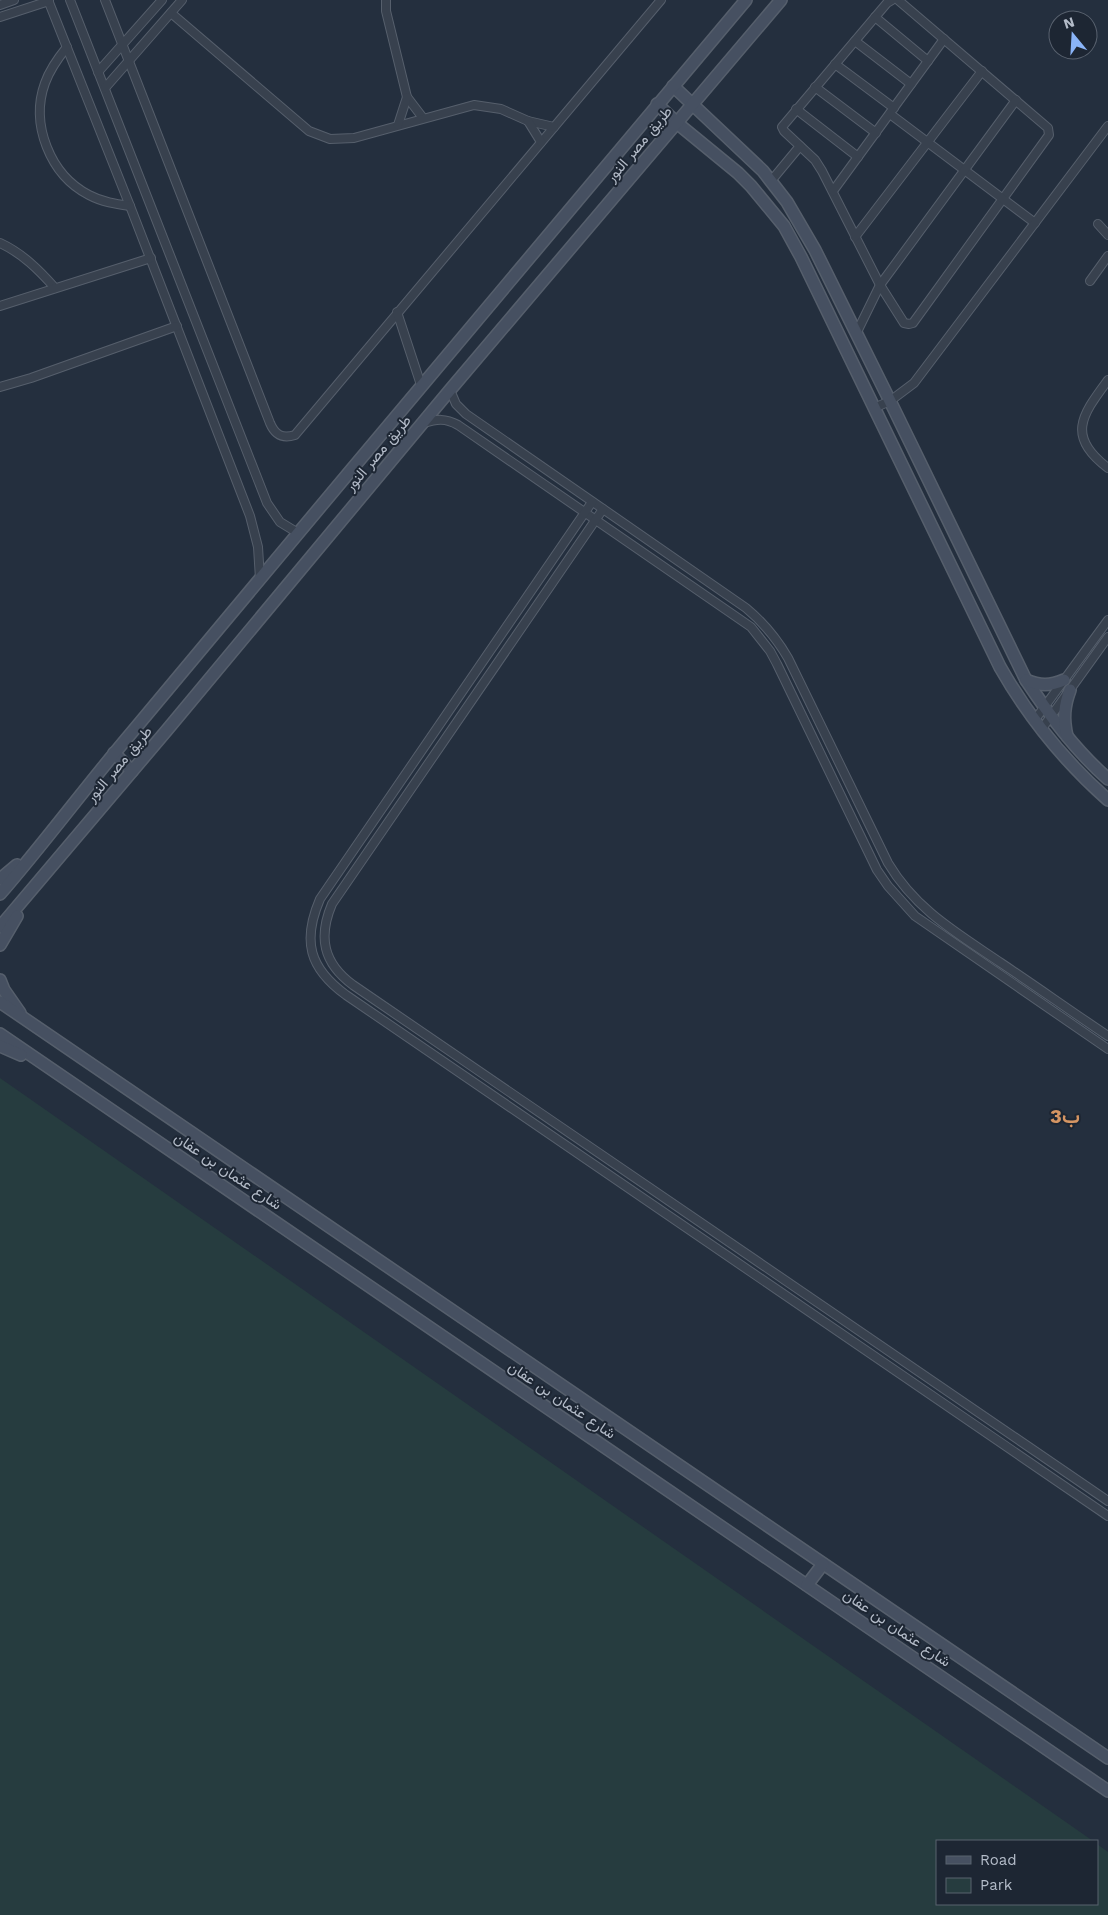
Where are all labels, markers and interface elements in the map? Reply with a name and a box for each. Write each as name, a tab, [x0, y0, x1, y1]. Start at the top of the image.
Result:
north arrow	[1048, 10, 1098, 60]
text: N	[1062, 13, 1076, 32]
street label: طريق مصر النور	[601, 102, 677, 187]
street label: طريق مصر النور	[340, 411, 416, 496]
street label: طريق مصر النور	[81, 722, 157, 807]
district label: ب3	[1050, 1104, 1080, 1128]
street label: شارع عثمان بن عفان	[170, 1128, 285, 1215]
street label: شارع عثمان بن عفان	[504, 1357, 619, 1444]
street label: شارع عثمان بن عفان	[839, 1585, 954, 1672]
legend	[936, 1840, 1098, 1905]
text: Road	[980, 1851, 1017, 1869]
text: Park	[980, 1876, 1013, 1894]

